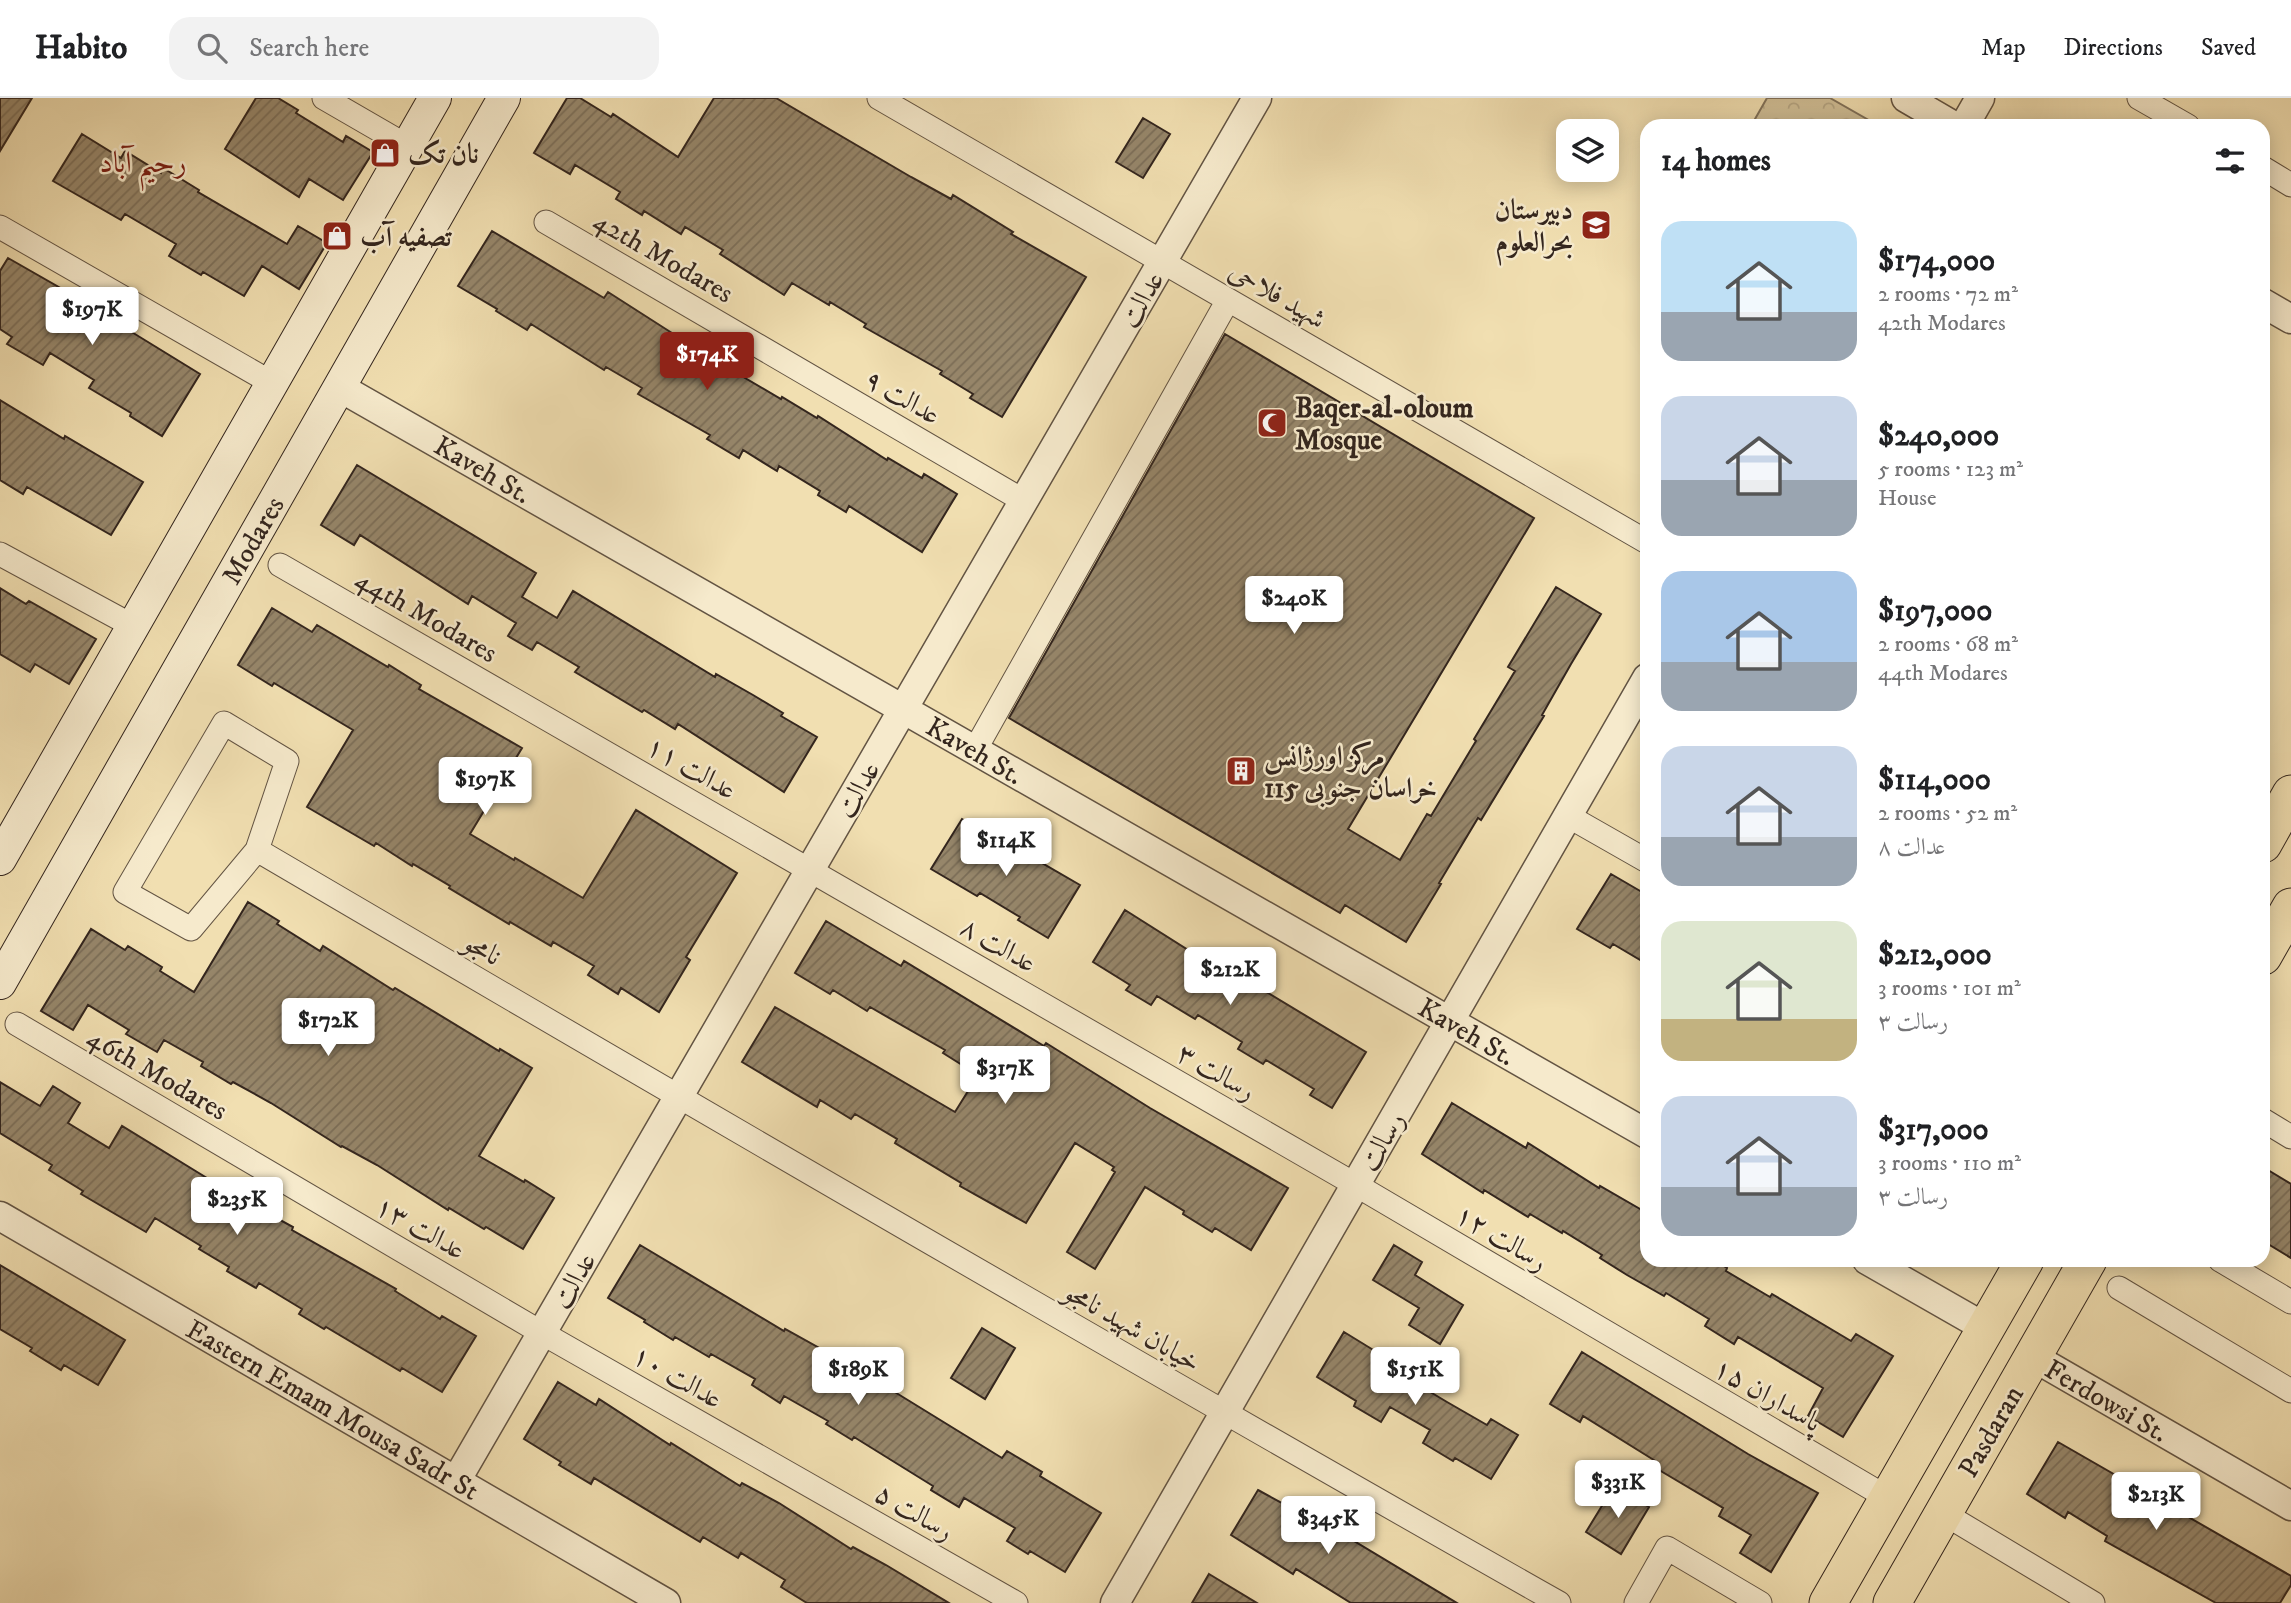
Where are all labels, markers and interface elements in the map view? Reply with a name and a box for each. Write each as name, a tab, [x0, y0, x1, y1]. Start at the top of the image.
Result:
search box	[169, 17, 659, 80]
text: Habito	[35, 28, 127, 69]
icon: search	[193, 29, 231, 67]
text: Search here	[249, 32, 369, 65]
text: Map	[1981, 33, 2026, 63]
text: Directions	[2064, 33, 2163, 63]
text: Saved	[2201, 33, 2256, 63]
map controls	[1556, 119, 1619, 182]
button: layers	[1556, 119, 1619, 182]
shop icon: نان تک	[368, 136, 402, 170]
place label: نان تک	[408, 137, 479, 172]
icon: filters	[2211, 142, 2249, 180]
text: 14 homes	[1661, 143, 1771, 180]
district label: رحیم آباد	[99, 144, 187, 191]
place label: دبیرستان بحرالعلوم	[1495, 193, 1573, 266]
street label: 42th Modares	[587, 203, 739, 311]
school or university icon: دبیرستان بحرالعلوم	[1579, 208, 1613, 242]
shop icon: تصفیه آب	[320, 219, 354, 253]
place label: تصفیه آب	[360, 220, 452, 255]
text: $174,000	[1878, 243, 1995, 280]
icon: home	[1717, 249, 1801, 333]
street label: شهید فلاحی	[1222, 253, 1332, 337]
street label: عدالت	[1112, 265, 1172, 334]
text: 2 rooms · 72 m²	[1878, 280, 2018, 309]
pin: $197K	[43, 288, 141, 347]
text: $197K	[62, 295, 122, 324]
text: 42th Modares	[1878, 309, 2006, 338]
pin: $174K	[658, 332, 756, 392]
text: $174K	[676, 340, 738, 369]
street label: عدالت ۹	[858, 362, 947, 433]
place label: Baqer-al-oloum Mosque	[1295, 391, 1474, 459]
mosque icon: Baqer-al-oloum Mosque	[1255, 406, 1289, 440]
text: $240,000	[1878, 418, 1999, 455]
icon: home	[1717, 424, 1801, 508]
street label: Kaveh St.	[427, 429, 537, 512]
text: 5 rooms · 123 m²	[1878, 455, 2023, 484]
text: House	[1878, 484, 1936, 513]
street label: Modares	[214, 490, 292, 591]
street label: 44th Modares	[349, 562, 503, 671]
pin: $240K	[1245, 576, 1343, 636]
text: $240K	[1261, 584, 1327, 613]
text: $197,000	[1878, 593, 1992, 630]
icon: home	[1717, 599, 1801, 683]
text: 2 rooms · 68 m²	[1878, 630, 2018, 659]
text: 44th Modares	[1878, 659, 2008, 688]
street label: Kaveh St.	[919, 710, 1029, 793]
street label: عدالت ۱۱	[640, 728, 743, 808]
place label: مرکز اورژانس 115 خراسان جنوبی	[1264, 739, 1437, 808]
building icon: مرکز اورژانس 115 خراسان جنوبی	[1224, 754, 1258, 788]
street label: عدالت	[828, 755, 888, 824]
pin: $197K	[436, 758, 534, 817]
text: $114,000	[1878, 762, 1991, 799]
text: $197K	[455, 765, 515, 794]
icon: home	[1717, 774, 1801, 858]
text: 2 rooms · 52 m²	[1878, 799, 2017, 828]
pin: $114K	[957, 818, 1055, 878]
text: $114K	[977, 826, 1035, 855]
text: عدالت ۸	[1878, 833, 1946, 862]
street label: عدالت ۸	[954, 910, 1043, 981]
street label: نامجو	[454, 923, 508, 974]
text: $212,000	[1878, 937, 1992, 974]
pin: $212K	[1181, 948, 1279, 1007]
icon: home	[1717, 949, 1801, 1033]
text: $212K	[1200, 955, 1260, 984]
text: 3 rooms · 101 m²	[1878, 974, 2021, 1003]
street label: Kaveh St.	[1411, 991, 1521, 1074]
pin: $172K	[279, 998, 377, 1058]
text: $172K	[298, 1006, 358, 1035]
text: رسالت ۳	[1878, 1008, 1948, 1037]
street label: 46th Modares	[81, 1020, 234, 1129]
street label: رسالت ۳	[1170, 1036, 1262, 1109]
pin: $317K	[956, 1046, 1054, 1106]
text: $317K	[976, 1054, 1034, 1083]
street label: رسالت	[1351, 1106, 1413, 1178]
text: $317,000	[1878, 1112, 1989, 1149]
icon: home	[1717, 1124, 1801, 1208]
text: 3 rooms · 110 m²	[1878, 1149, 2021, 1178]
pin: $235K	[188, 1178, 286, 1237]
text: رسالت ۳	[1878, 1183, 1948, 1212]
text: $235K	[207, 1185, 267, 1214]
street label: عدالت ۱۳	[369, 1188, 472, 1268]
street label: رسالت ۱۲	[1449, 1197, 1554, 1280]
street label: عدالت	[544, 1246, 604, 1315]
street label: خیابان شهید نامجو	[1055, 1273, 1207, 1381]
street label: Eastern Emam Mousa Sadr St	[179, 1312, 485, 1509]
street label: عدالت ۱۰	[626, 1337, 729, 1417]
pin: $189K	[809, 1348, 907, 1407]
pin: $151K	[1366, 1348, 1464, 1407]
street label: پاسداران ۱۵	[1706, 1350, 1829, 1443]
street label: Ferdowsi St.	[2038, 1352, 2174, 1451]
text: $189K	[828, 1355, 888, 1384]
text: $151K	[1387, 1355, 1443, 1384]
street label: Pasdaran	[1951, 1379, 2032, 1484]
pin: $331K	[1569, 1460, 1667, 1520]
text: $331K	[1591, 1468, 1645, 1497]
pin: $213K	[2107, 1472, 2205, 1532]
street label: رسالت ۵	[868, 1476, 960, 1549]
text: $213K	[2127, 1480, 2185, 1509]
pin: $345K	[1279, 1496, 1377, 1556]
text: $345K	[1297, 1504, 1359, 1533]

